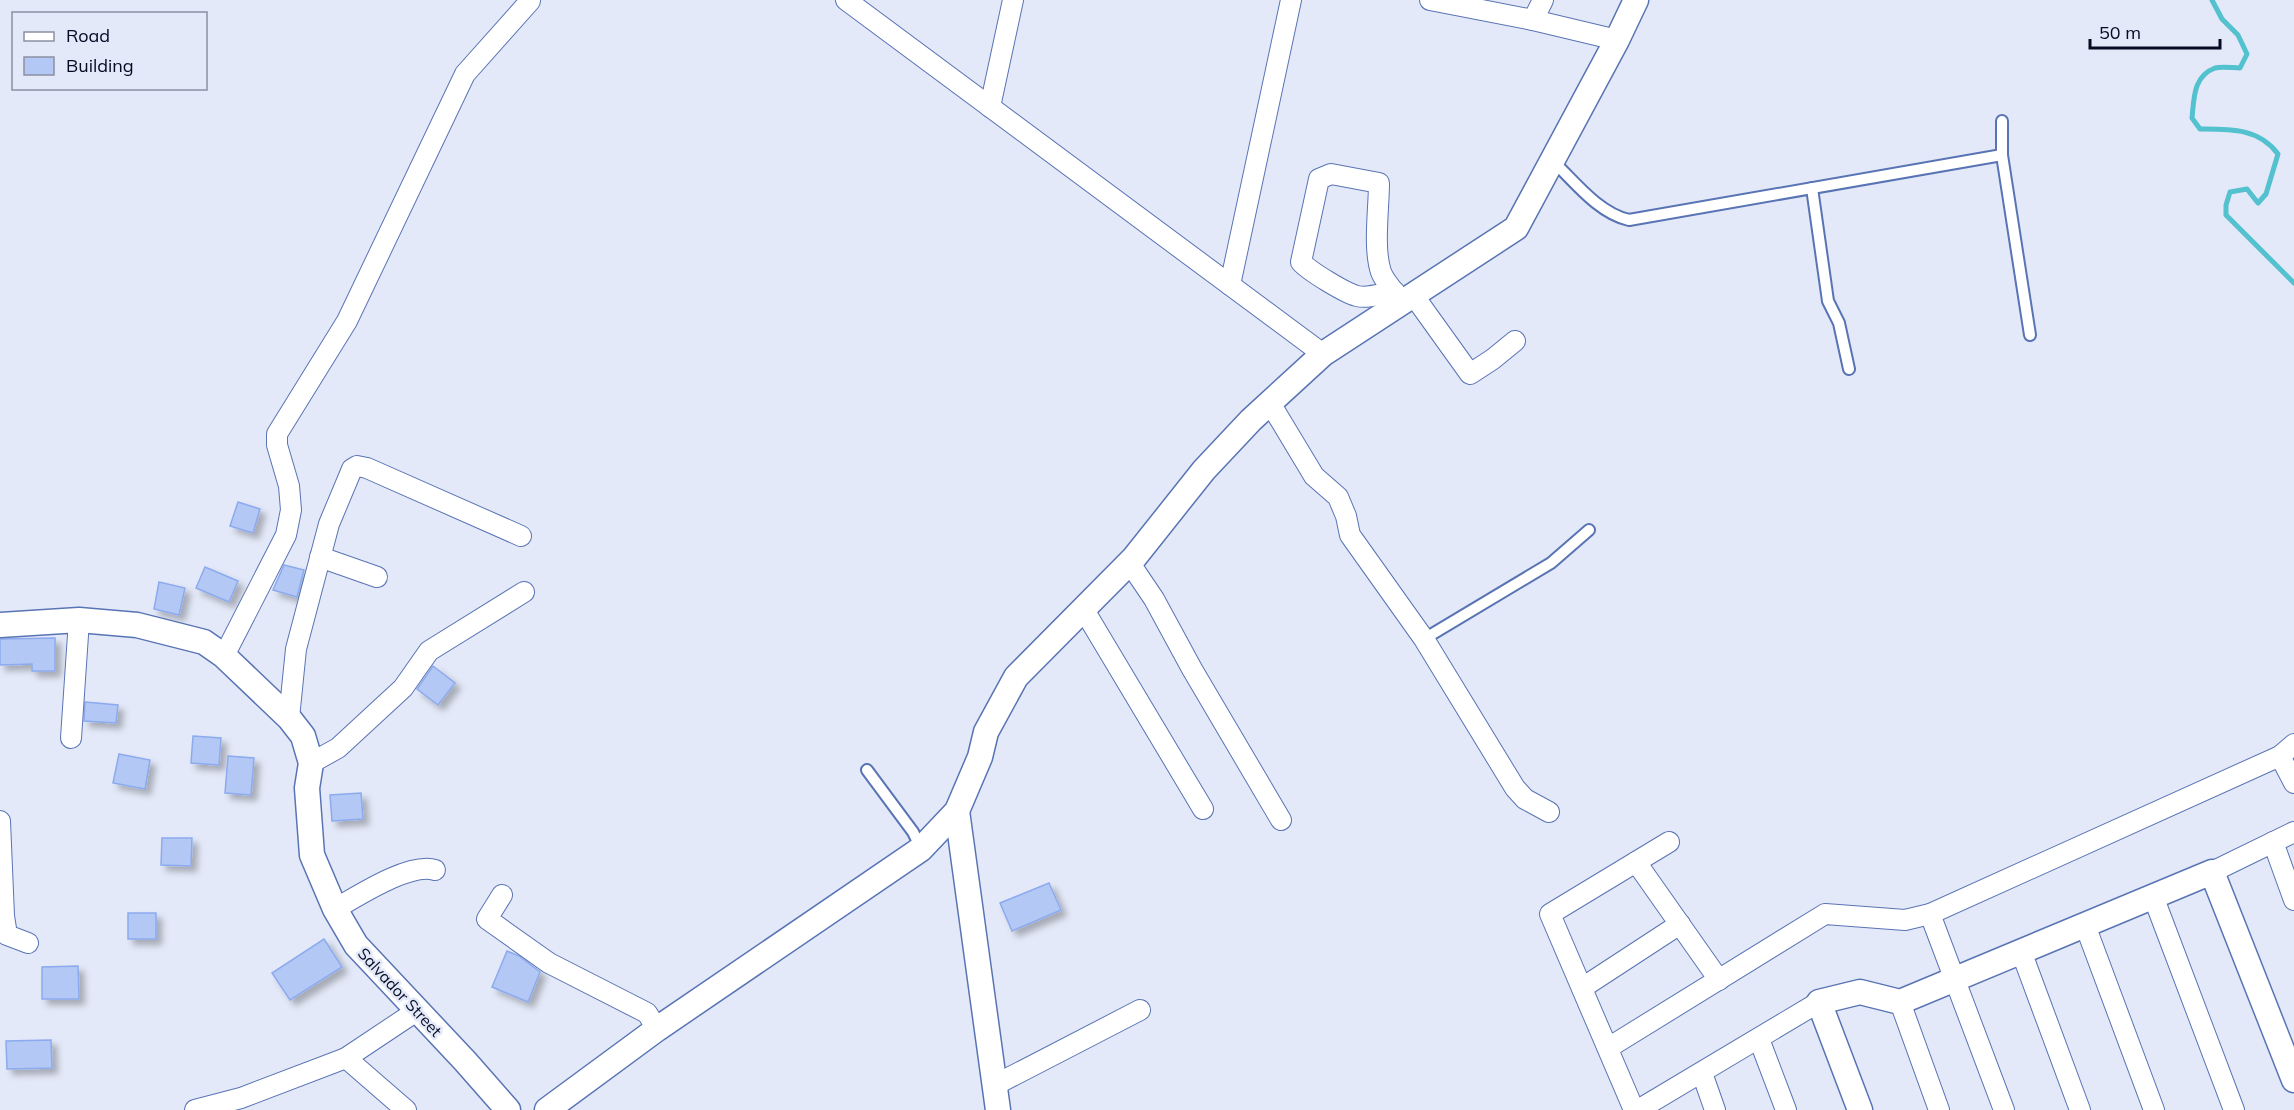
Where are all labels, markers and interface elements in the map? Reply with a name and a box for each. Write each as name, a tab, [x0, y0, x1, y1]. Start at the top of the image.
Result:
legend	[12, 12, 207, 90]
scale bar	[2090, 12, 2220, 50]
text: 50 m	[2099, 21, 2141, 44]
text: Road	[66, 24, 110, 47]
text: Building	[66, 54, 134, 77]
street label: Salvador Street	[354, 943, 447, 1041]

